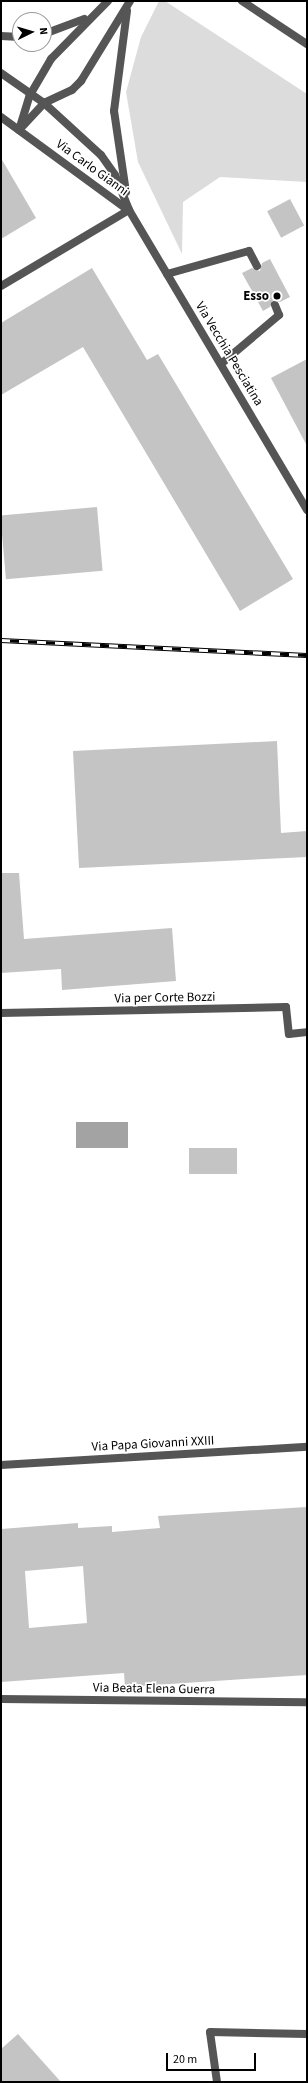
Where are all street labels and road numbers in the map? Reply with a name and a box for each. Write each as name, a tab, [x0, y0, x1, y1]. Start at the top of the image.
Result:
street label: Via Carlo Gianni	[53, 137, 131, 199]
street label: Via Vecchia Pesciatina	[192, 299, 266, 409]
street label: Via per Corte Bozzi	[114, 989, 216, 1007]
street label: Via Papa Giovanni XXIII	[91, 1433, 215, 1455]
street label: Via Beata Elena Guerra	[93, 1680, 215, 1698]

